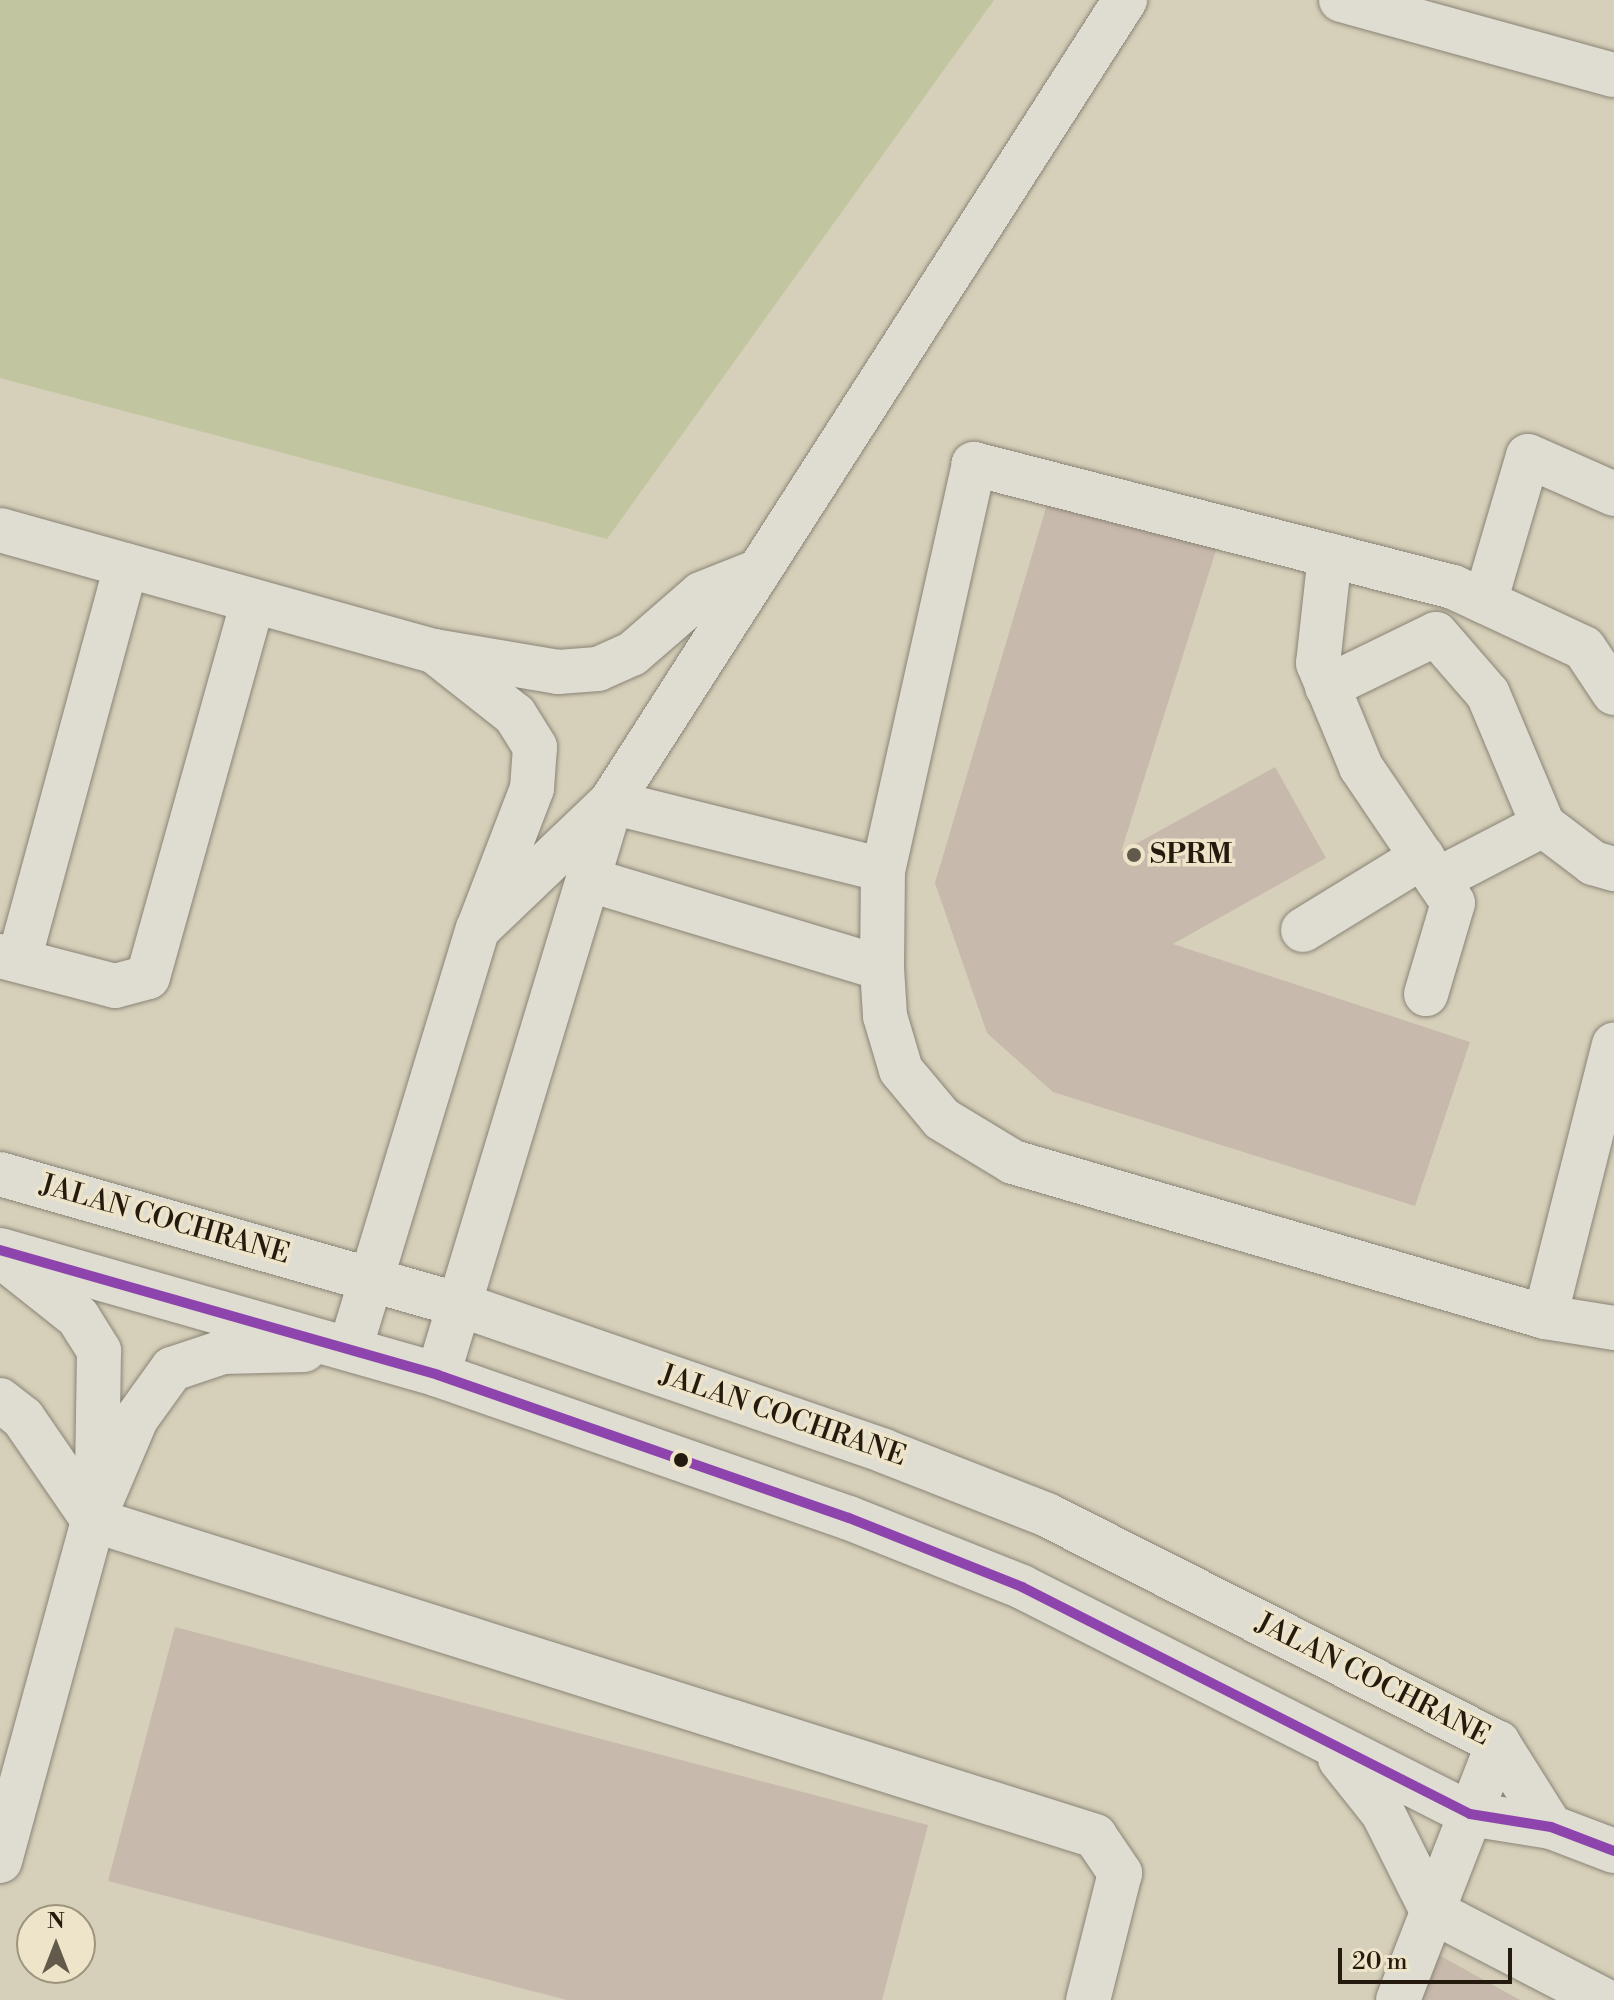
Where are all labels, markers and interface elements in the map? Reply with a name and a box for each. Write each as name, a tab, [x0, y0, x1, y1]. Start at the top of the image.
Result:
place label: SPRM	[1150, 838, 1232, 872]
marker: SPRM	[1125, 846, 1143, 864]
street label: JALAN COCHRANE	[36, 1168, 294, 1272]
street label: JALAN COCHRANE	[656, 1358, 910, 1474]
unlabelled marker	[673, 1452, 689, 1468]
street label: JALAN COCHRANE	[1251, 1607, 1495, 1753]
north arrow	[16, 1904, 96, 1984]
text: N	[47, 1908, 65, 1935]
scale bar	[1342, 1932, 1516, 1982]
text: 20 m	[1352, 1947, 1408, 1977]

